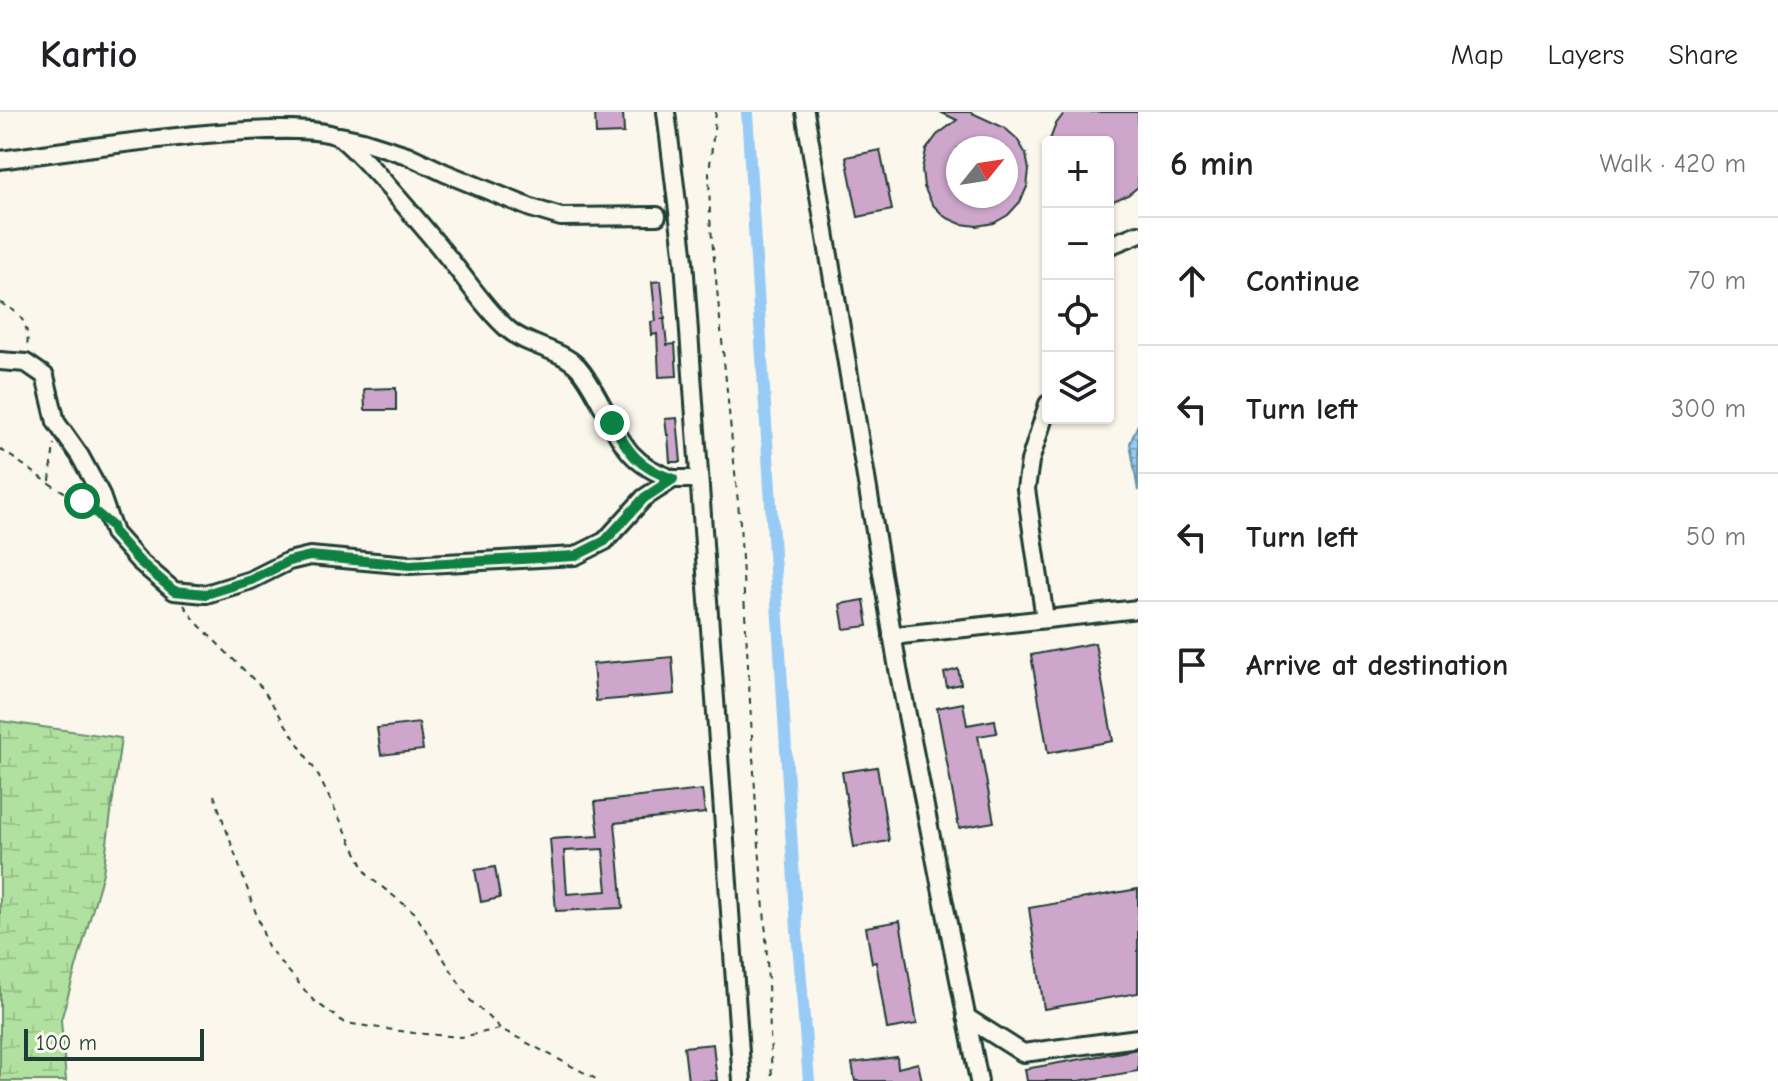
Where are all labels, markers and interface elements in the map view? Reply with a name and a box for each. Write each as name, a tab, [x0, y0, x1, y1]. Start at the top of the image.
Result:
text: Kartio	[40, 33, 137, 77]
text: Map	[1451, 39, 1504, 71]
text: Layers	[1548, 39, 1624, 71]
text: Share	[1668, 39, 1738, 71]
north arrow	[946, 136, 1018, 208]
map controls	[1042, 136, 1114, 424]
button: +	[1042, 136, 1114, 208]
text: 6 min	[1170, 144, 1254, 184]
text: Walk · 420 m	[1599, 149, 1746, 179]
button: −	[1042, 208, 1114, 280]
icon: ahead	[1170, 259, 1214, 303]
text: Continue	[1246, 264, 1360, 299]
text: 70 m	[1688, 266, 1746, 296]
button: locate	[1042, 280, 1114, 352]
button: layers	[1042, 352, 1114, 424]
icon: left	[1170, 387, 1214, 431]
text: Turn left	[1246, 392, 1358, 427]
text: 300 m	[1671, 394, 1746, 424]
route end	[594, 405, 630, 441]
route start	[64, 483, 100, 519]
icon: left	[1170, 515, 1214, 559]
text: Turn left	[1246, 520, 1358, 555]
text: 50 m	[1686, 522, 1746, 552]
icon: arrive	[1170, 643, 1214, 687]
text: Arrive at destination	[1246, 648, 1508, 683]
scale bar	[24, 1025, 204, 1061]
text: 100 m	[36, 1030, 97, 1056]

